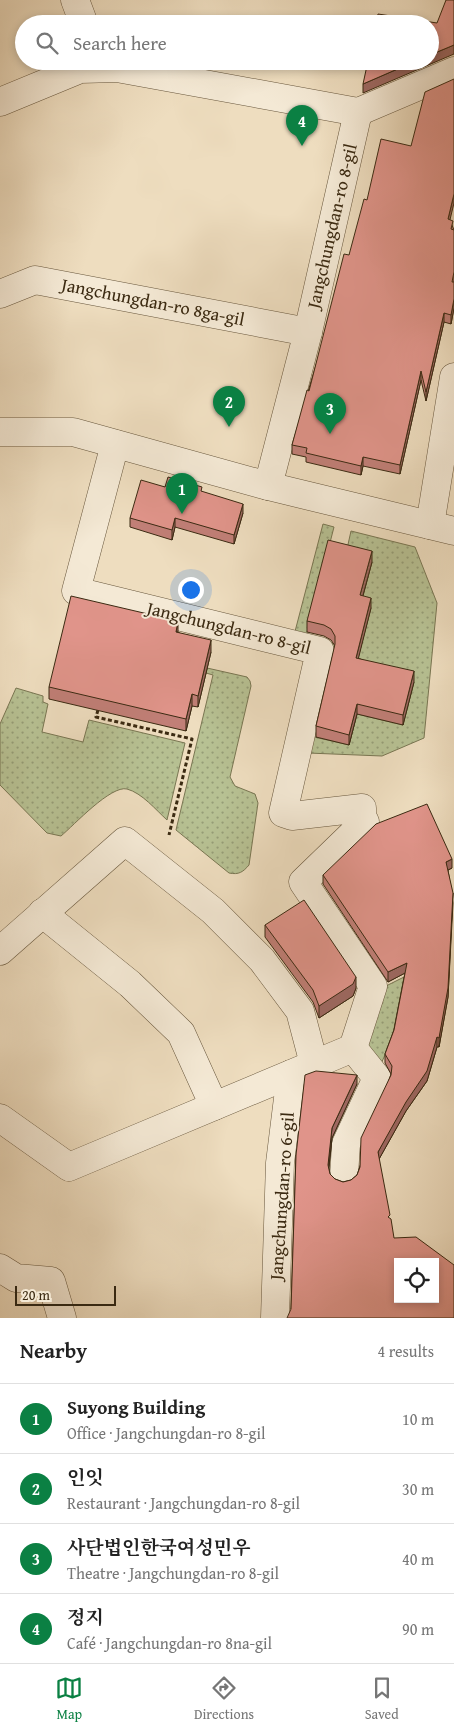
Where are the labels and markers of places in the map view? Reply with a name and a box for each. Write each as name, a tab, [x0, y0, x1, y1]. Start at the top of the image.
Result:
pin: 4	[286, 105, 318, 146]
pin: 2	[213, 386, 245, 427]
pin: 3	[314, 393, 346, 434]
pin: 1	[166, 473, 198, 514]

